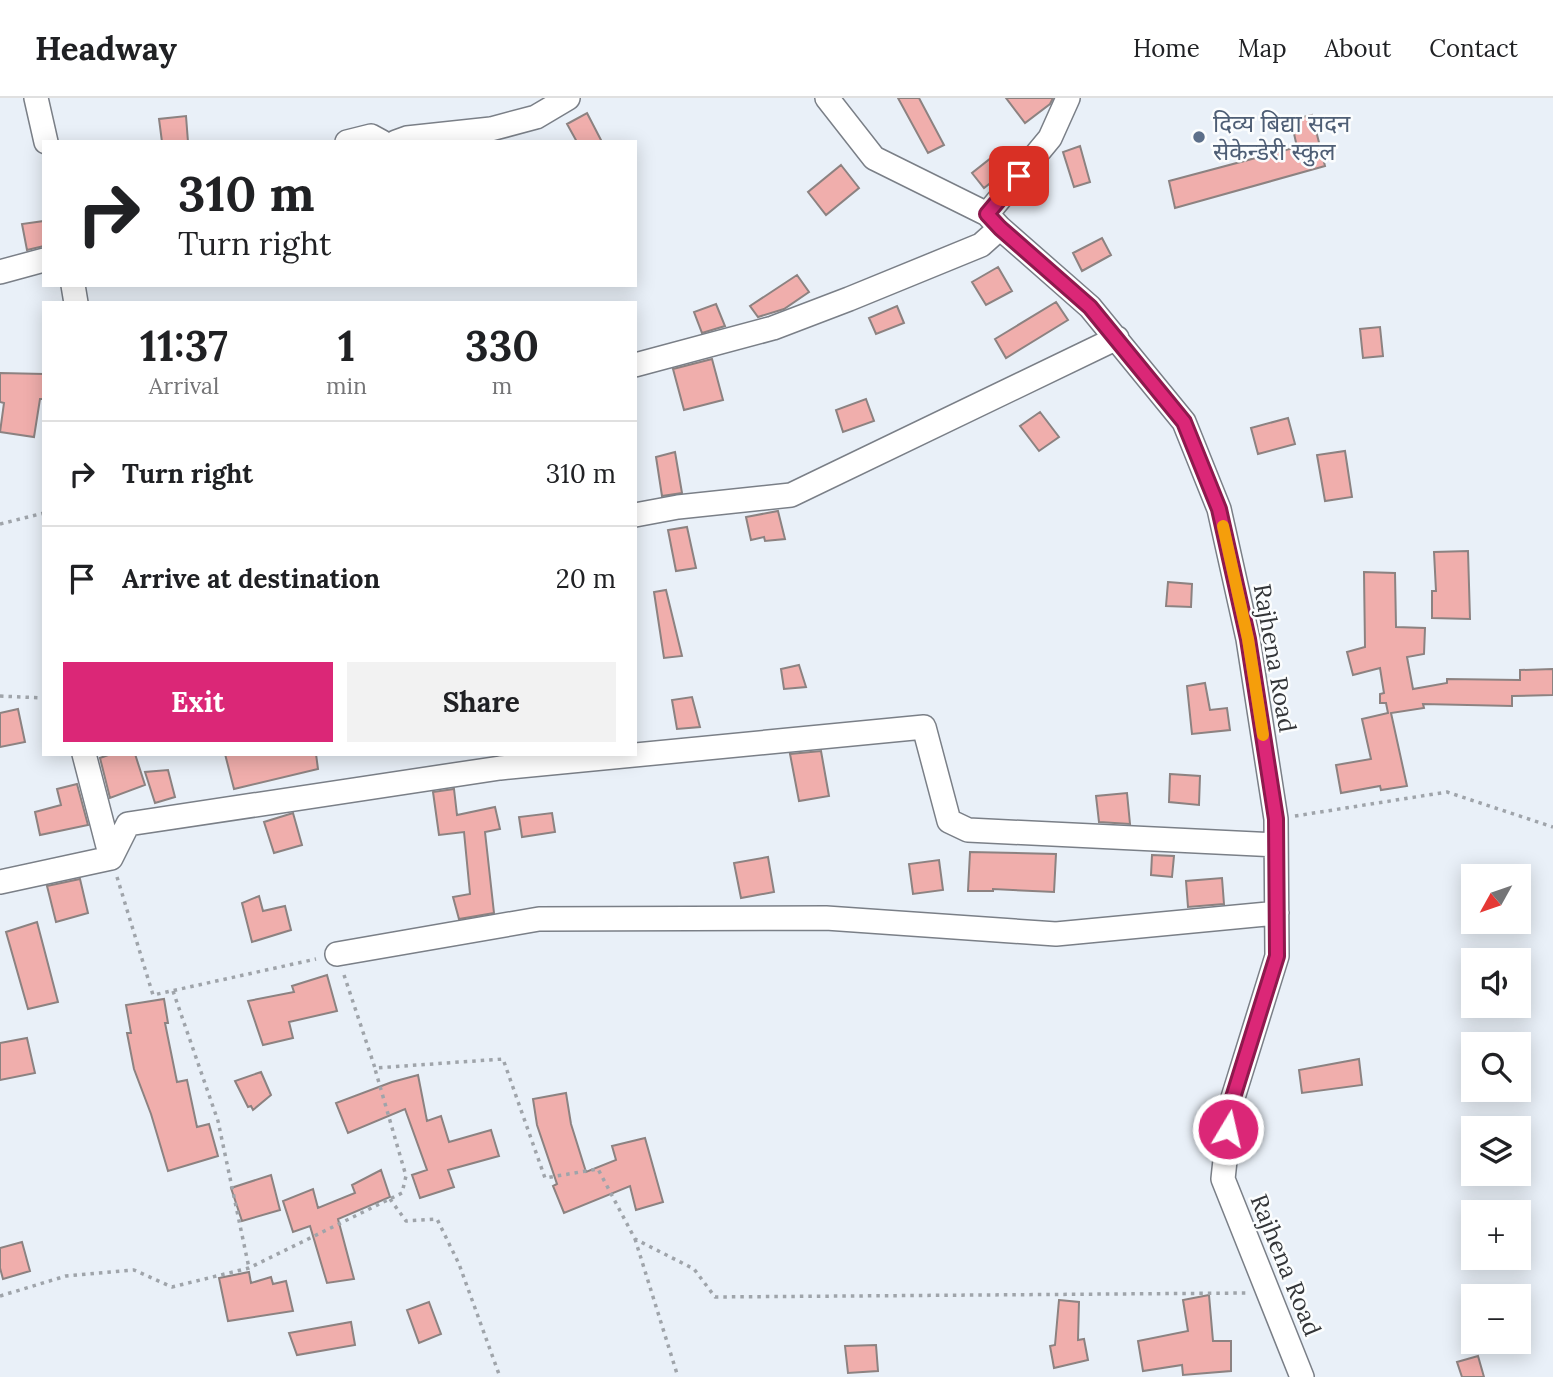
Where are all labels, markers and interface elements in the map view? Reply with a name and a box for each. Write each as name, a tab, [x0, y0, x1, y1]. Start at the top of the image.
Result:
text: Headway	[35, 27, 177, 69]
text: Home	[1133, 33, 1200, 64]
text: Map	[1238, 33, 1287, 64]
text: About	[1325, 33, 1391, 64]
text: Contact	[1429, 33, 1518, 64]
place label: दिव्य बिद्या सदन सेकेन्डेरी स्कुल	[1213, 108, 1351, 167]
marker: दिव्य बिद्या सदन सेकेन्डेरी स्कुल	[1191, 129, 1207, 145]
pin	[989, 146, 1049, 206]
icon: arrive	[1000, 157, 1038, 195]
text: 310 m	[178, 162, 314, 224]
icon: right	[63, 168, 154, 259]
text: Turn right	[178, 223, 331, 264]
text: 11:37	[140, 319, 228, 373]
text: 1	[338, 319, 355, 373]
text: 330	[465, 319, 539, 373]
text: Arrival	[149, 371, 219, 400]
text: min	[326, 371, 367, 400]
text: m	[492, 371, 512, 400]
icon: right	[63, 455, 101, 493]
text: Turn right	[122, 457, 253, 490]
text: 310 m	[546, 457, 616, 490]
icon: arrive	[63, 560, 101, 598]
text: Arrive at destination	[122, 562, 380, 595]
text: 20 m	[556, 562, 616, 595]
street label: Rajhena Road	[1247, 581, 1303, 735]
button: Exit	[63, 662, 333, 742]
button: Share	[347, 662, 616, 742]
north arrow	[1461, 864, 1531, 934]
map controls	[1461, 864, 1531, 1354]
button: sound	[1461, 948, 1531, 1018]
button: search	[1461, 1032, 1531, 1102]
position arrow	[1191, 1092, 1265, 1166]
button: layers	[1461, 1116, 1531, 1186]
street label: Rajhena Road	[1244, 1190, 1328, 1340]
button: +	[1461, 1200, 1531, 1270]
button: −	[1461, 1284, 1531, 1354]

